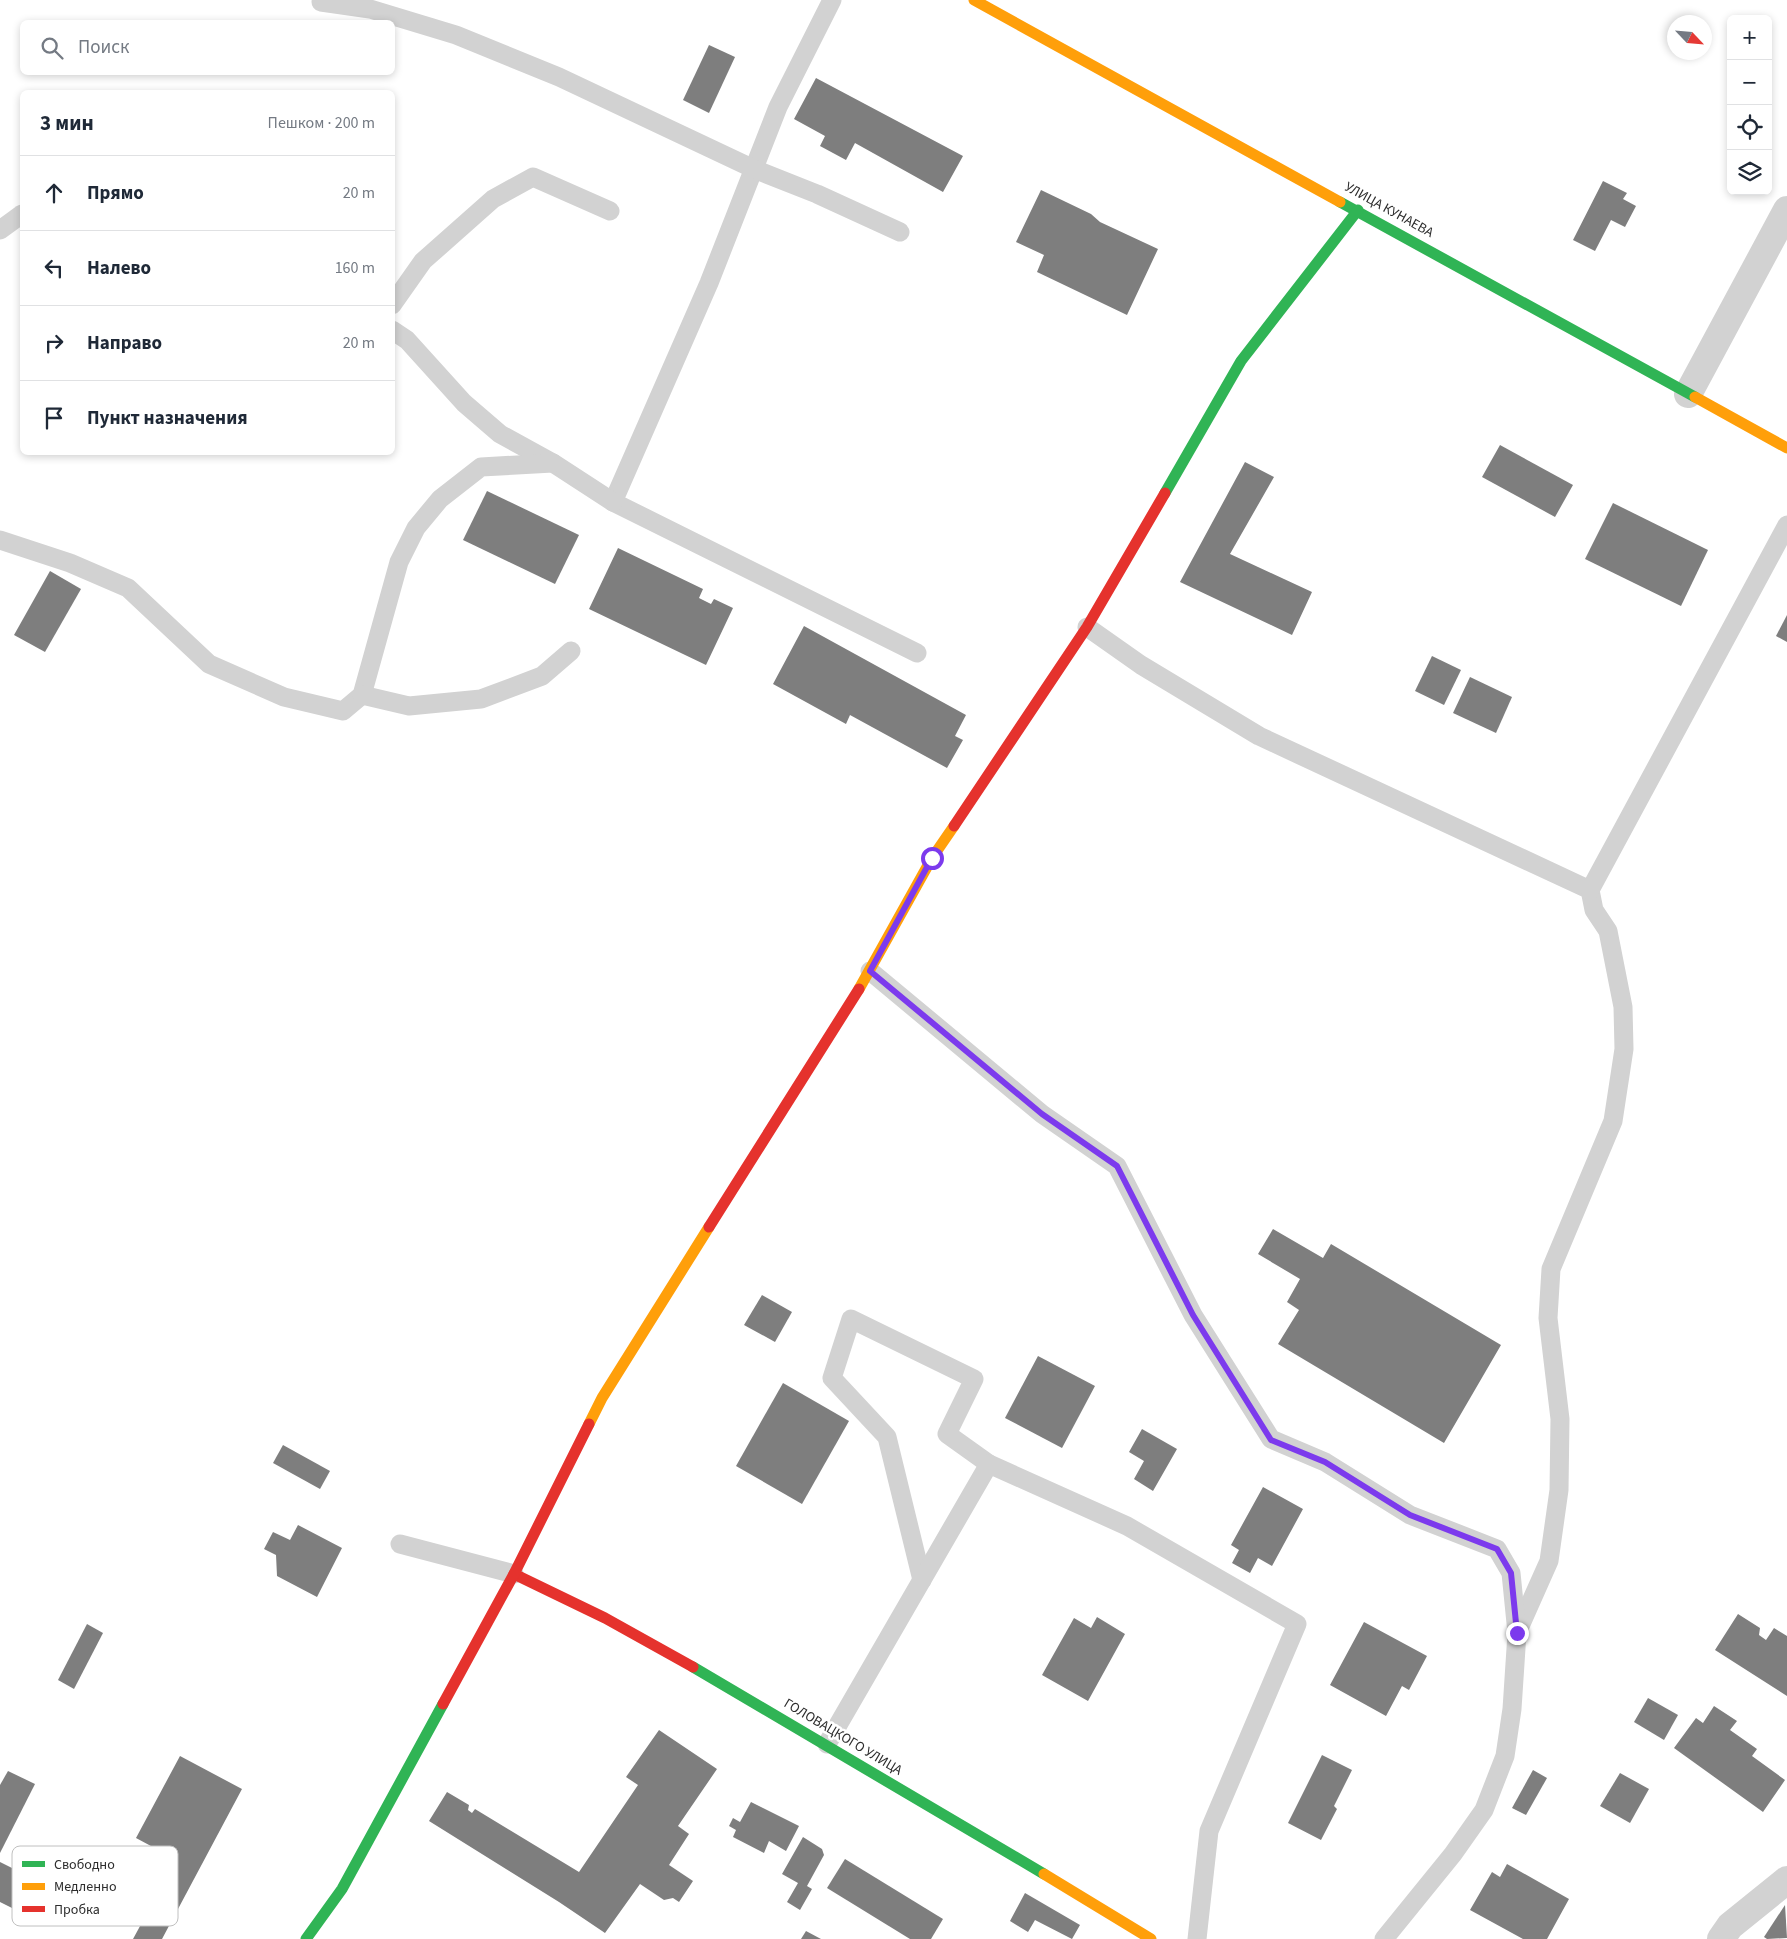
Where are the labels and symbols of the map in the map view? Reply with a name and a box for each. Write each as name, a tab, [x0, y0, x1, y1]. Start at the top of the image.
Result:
north arrow	[1667, 15, 1712, 60]
street label: УЛИЦА КУНАЕВА	[1341, 177, 1437, 243]
route start	[921, 847, 944, 870]
route end	[1506, 1622, 1529, 1645]
street label: ГОЛОВАЦКОГО УЛИЦА	[780, 1694, 906, 1781]
legend	[12, 1846, 178, 1926]
text: Свободно	[54, 1855, 115, 1875]
text: Медленно	[54, 1877, 117, 1897]
text: Пробка	[54, 1900, 100, 1920]

